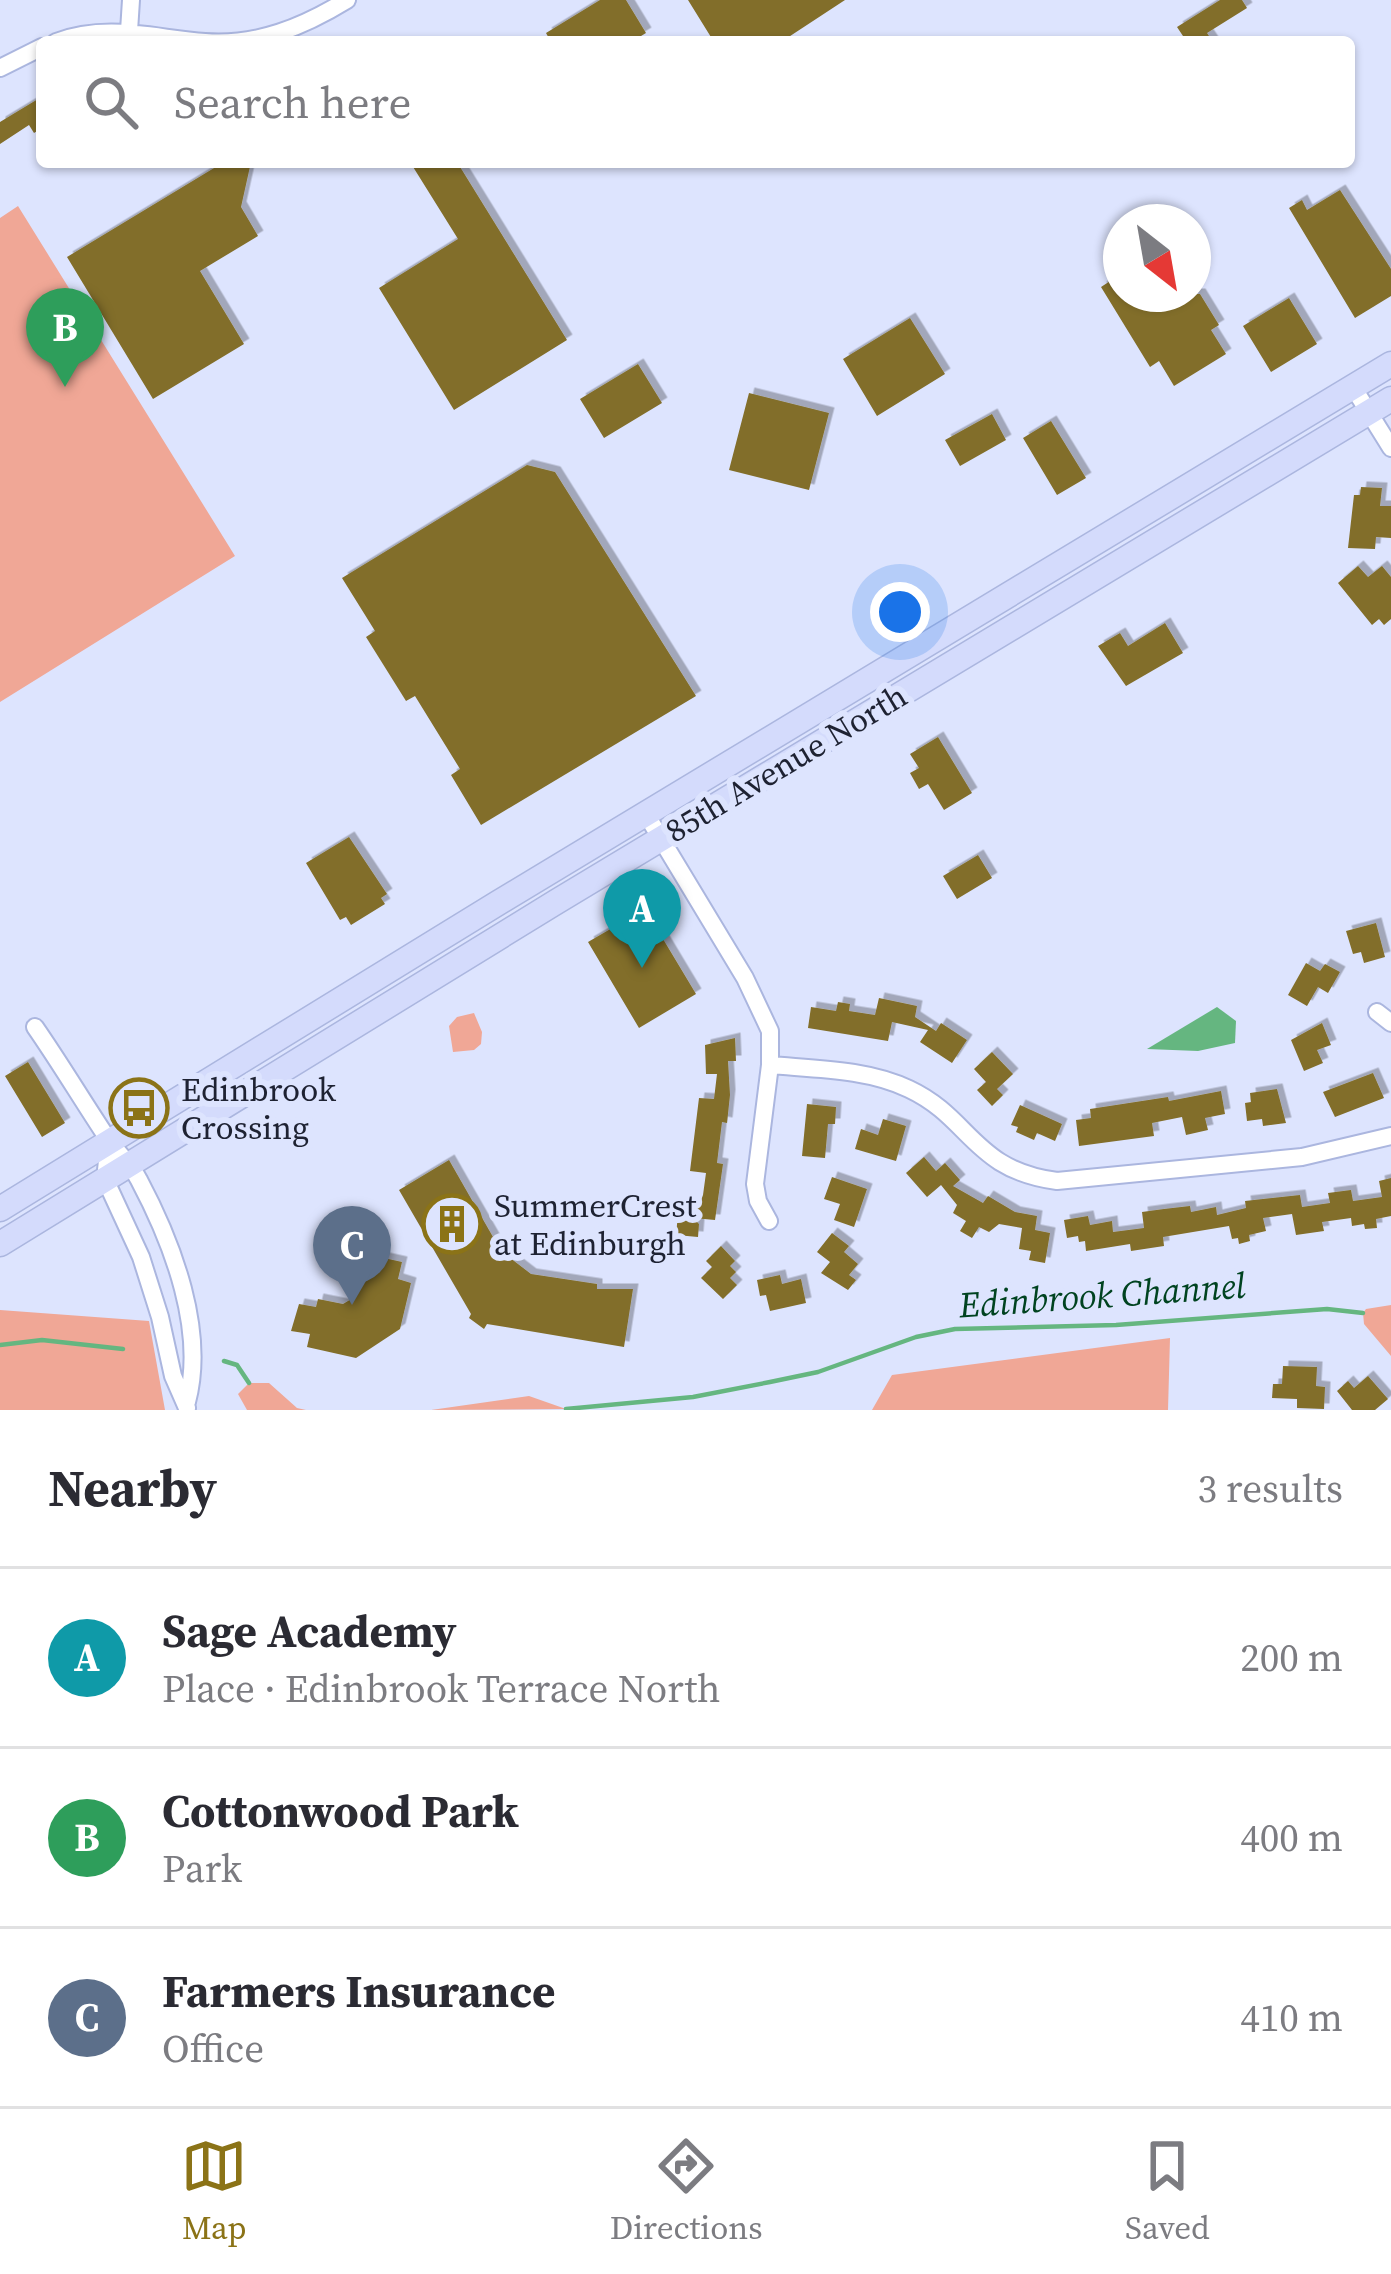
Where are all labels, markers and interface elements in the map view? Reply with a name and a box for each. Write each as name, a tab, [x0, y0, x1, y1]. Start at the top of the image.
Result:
search box	[36, 36, 1355, 168]
icon: search	[78, 69, 144, 135]
text: Search here	[174, 71, 411, 133]
north arrow	[1103, 204, 1211, 312]
pin: B	[26, 288, 104, 387]
your location	[870, 582, 930, 642]
street label: 85th Avenue North	[657, 673, 915, 853]
pin: A	[603, 869, 681, 968]
place label: Edinbrook Crossing	[181, 1067, 337, 1150]
bus stop icon: Edinbrook Crossing	[108, 1077, 170, 1139]
place label: SummerCrest at Edinburgh	[494, 1183, 697, 1266]
building icon: SummerCrest at Edinburgh	[421, 1193, 483, 1255]
pin: C	[313, 1206, 391, 1305]
water label: Edinbrook Channel	[956, 1261, 1247, 1330]
text: Nearby	[48, 1453, 217, 1523]
text: 3 results	[1198, 1462, 1343, 1515]
text: Sage Academy	[162, 1600, 457, 1662]
text: A	[74, 1631, 100, 1684]
text: 200 m	[1240, 1631, 1343, 1684]
text: Place · Edinbrook Terrace North	[162, 1662, 721, 1715]
text: Cottonwood Park	[162, 1780, 519, 1842]
text: B	[74, 1811, 100, 1864]
text: 400 m	[1240, 1811, 1343, 1864]
text: Park	[162, 1842, 242, 1895]
text: Farmers Insurance	[162, 1960, 555, 2022]
text: C	[75, 1991, 99, 2044]
text: 410 m	[1240, 1991, 1343, 2044]
text: Office	[162, 2022, 264, 2075]
tab: Map	[181, 2133, 247, 2250]
tab: Directions	[610, 2133, 763, 2250]
tab: Saved	[1125, 2133, 1210, 2250]

